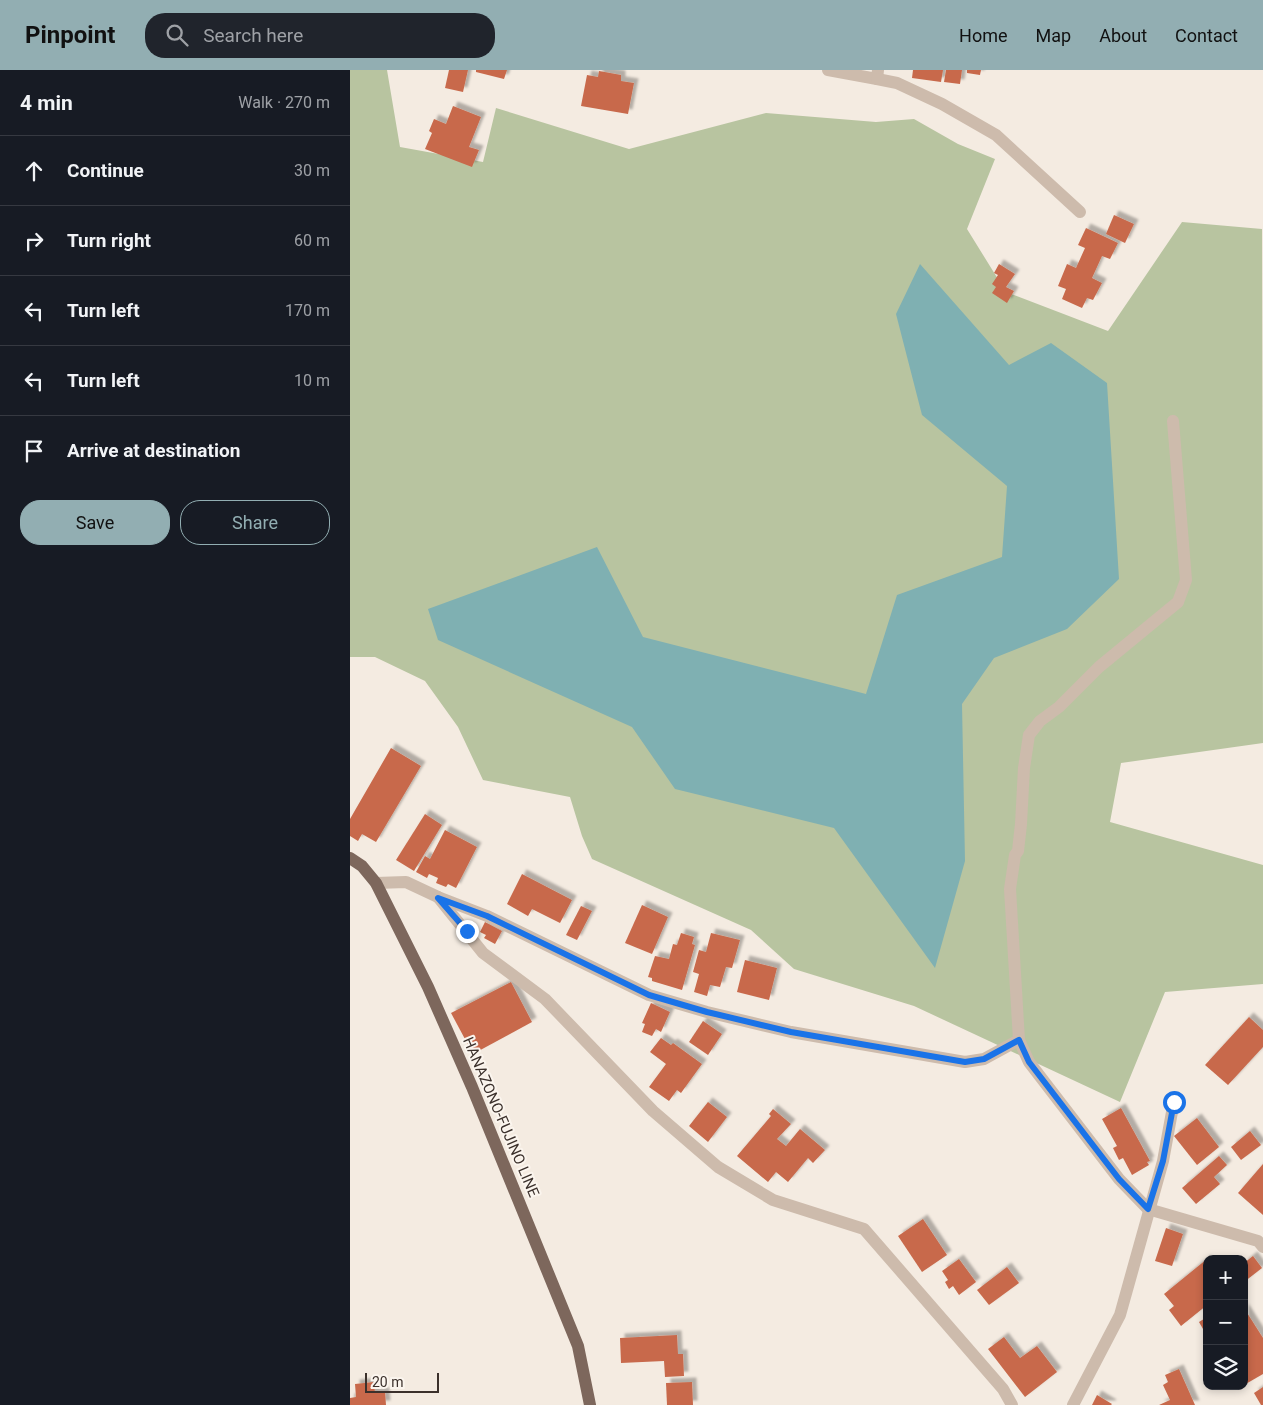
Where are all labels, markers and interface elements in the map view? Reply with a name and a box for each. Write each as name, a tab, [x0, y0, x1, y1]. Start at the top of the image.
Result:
search box	[145, 13, 495, 58]
text: Pinpoint	[25, 21, 115, 49]
icon: search	[163, 21, 191, 49]
text: Search here	[203, 24, 303, 47]
text: Home	[959, 25, 1008, 46]
text: Map	[1036, 25, 1071, 46]
text: About	[1099, 25, 1147, 46]
text: Contact	[1175, 25, 1238, 46]
text: 4 min	[20, 91, 73, 115]
text: Walk · 270 m	[238, 93, 330, 112]
icon: ahead	[20, 157, 48, 185]
text: Continue	[67, 159, 144, 182]
text: 30 m	[294, 161, 330, 180]
icon: right	[20, 227, 48, 255]
text: Turn right	[67, 229, 151, 252]
text: 60 m	[294, 231, 330, 250]
icon: left	[20, 297, 48, 325]
text: Turn left	[67, 299, 140, 322]
text: 170 m	[285, 301, 330, 320]
icon: left	[20, 367, 48, 395]
text: Turn left	[67, 369, 140, 392]
text: 10 m	[294, 371, 330, 390]
icon: arrive	[20, 437, 48, 465]
text: Arrive at destination	[67, 439, 240, 462]
button: Save	[20, 500, 170, 545]
button: Share	[180, 500, 330, 545]
route end	[456, 920, 479, 943]
street label: HANAZONO-FUJINO LINE	[459, 1034, 543, 1200]
route start	[1163, 1091, 1186, 1114]
map controls	[1203, 1255, 1248, 1390]
button: +	[1203, 1255, 1248, 1300]
button: −	[1203, 1300, 1248, 1345]
button: layers	[1203, 1345, 1248, 1390]
scale bar	[365, 1370, 439, 1393]
text: 20 m	[372, 1374, 404, 1390]

